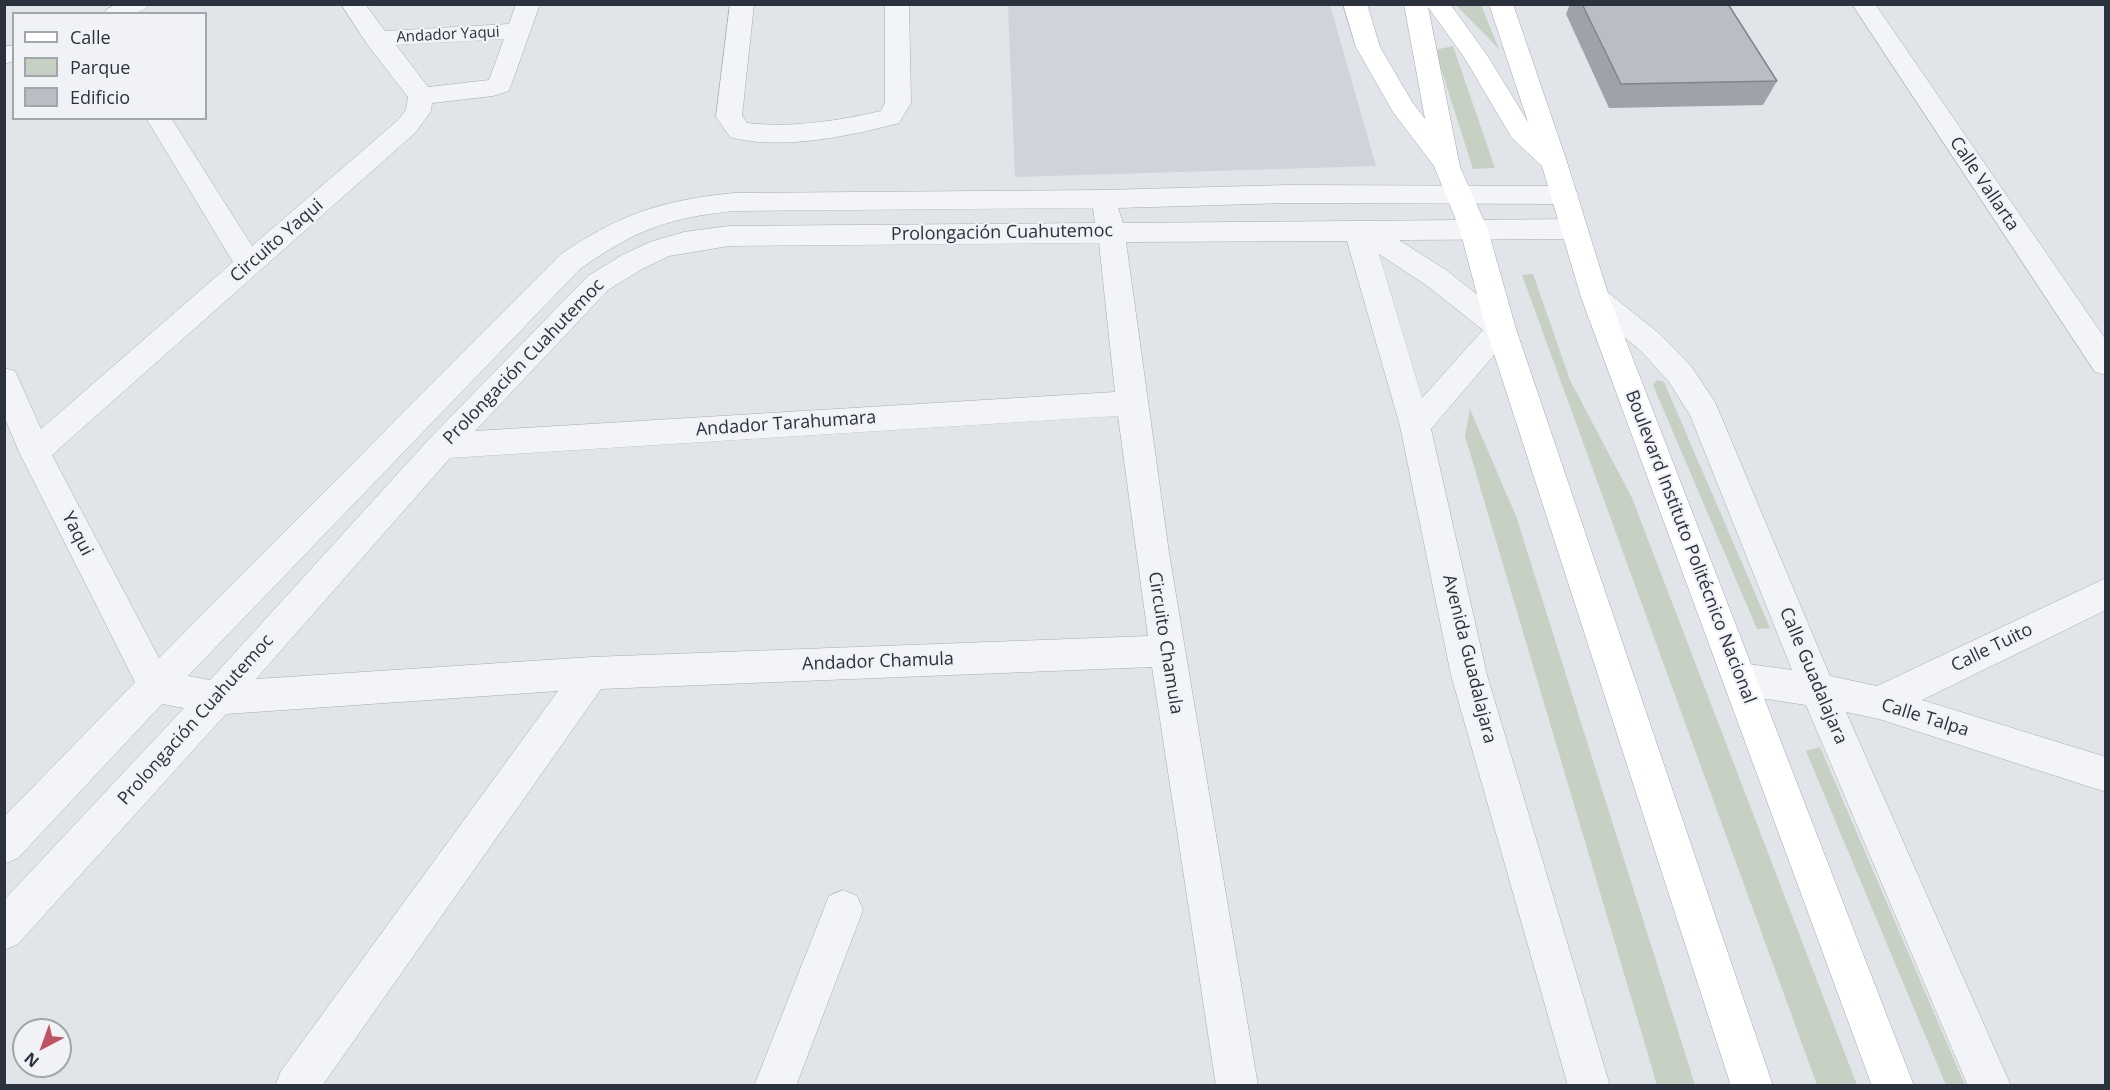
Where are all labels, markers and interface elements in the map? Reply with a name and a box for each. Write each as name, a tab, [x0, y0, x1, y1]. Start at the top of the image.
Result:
legend	[12, 12, 207, 120]
street label: Andador Yaqui	[396, 23, 500, 47]
text: Calle	[70, 25, 111, 49]
text: Parque	[70, 55, 130, 79]
text: Edificio	[70, 85, 130, 109]
street label: Calle Vallarta	[1945, 133, 2023, 235]
street label: Circuito Yaqui	[226, 195, 328, 287]
street label: Prolongación Cuahutemoc	[891, 220, 1113, 246]
street label: Prolongación Cuahutemoc	[439, 275, 609, 449]
street label: Boulevard Instituto Politécnico Nacional	[1620, 387, 1760, 707]
street label: Andador Tarahumara	[695, 407, 877, 441]
street label: Yaqui	[57, 508, 97, 560]
street label: Circuito Chamula	[1143, 570, 1187, 716]
street label: Avenida Guadalajara	[1438, 572, 1500, 746]
street label: Calle Guadalajara	[1774, 604, 1852, 748]
street label: Calle Tuito	[1948, 619, 2036, 677]
street label: Prolongación Cuahutemoc	[114, 630, 278, 810]
street label: Andador Chamula	[802, 649, 954, 675]
street label: Calle Talpa	[1878, 694, 1972, 742]
north arrow	[12, 1018, 72, 1078]
text: N	[19, 1048, 44, 1073]

